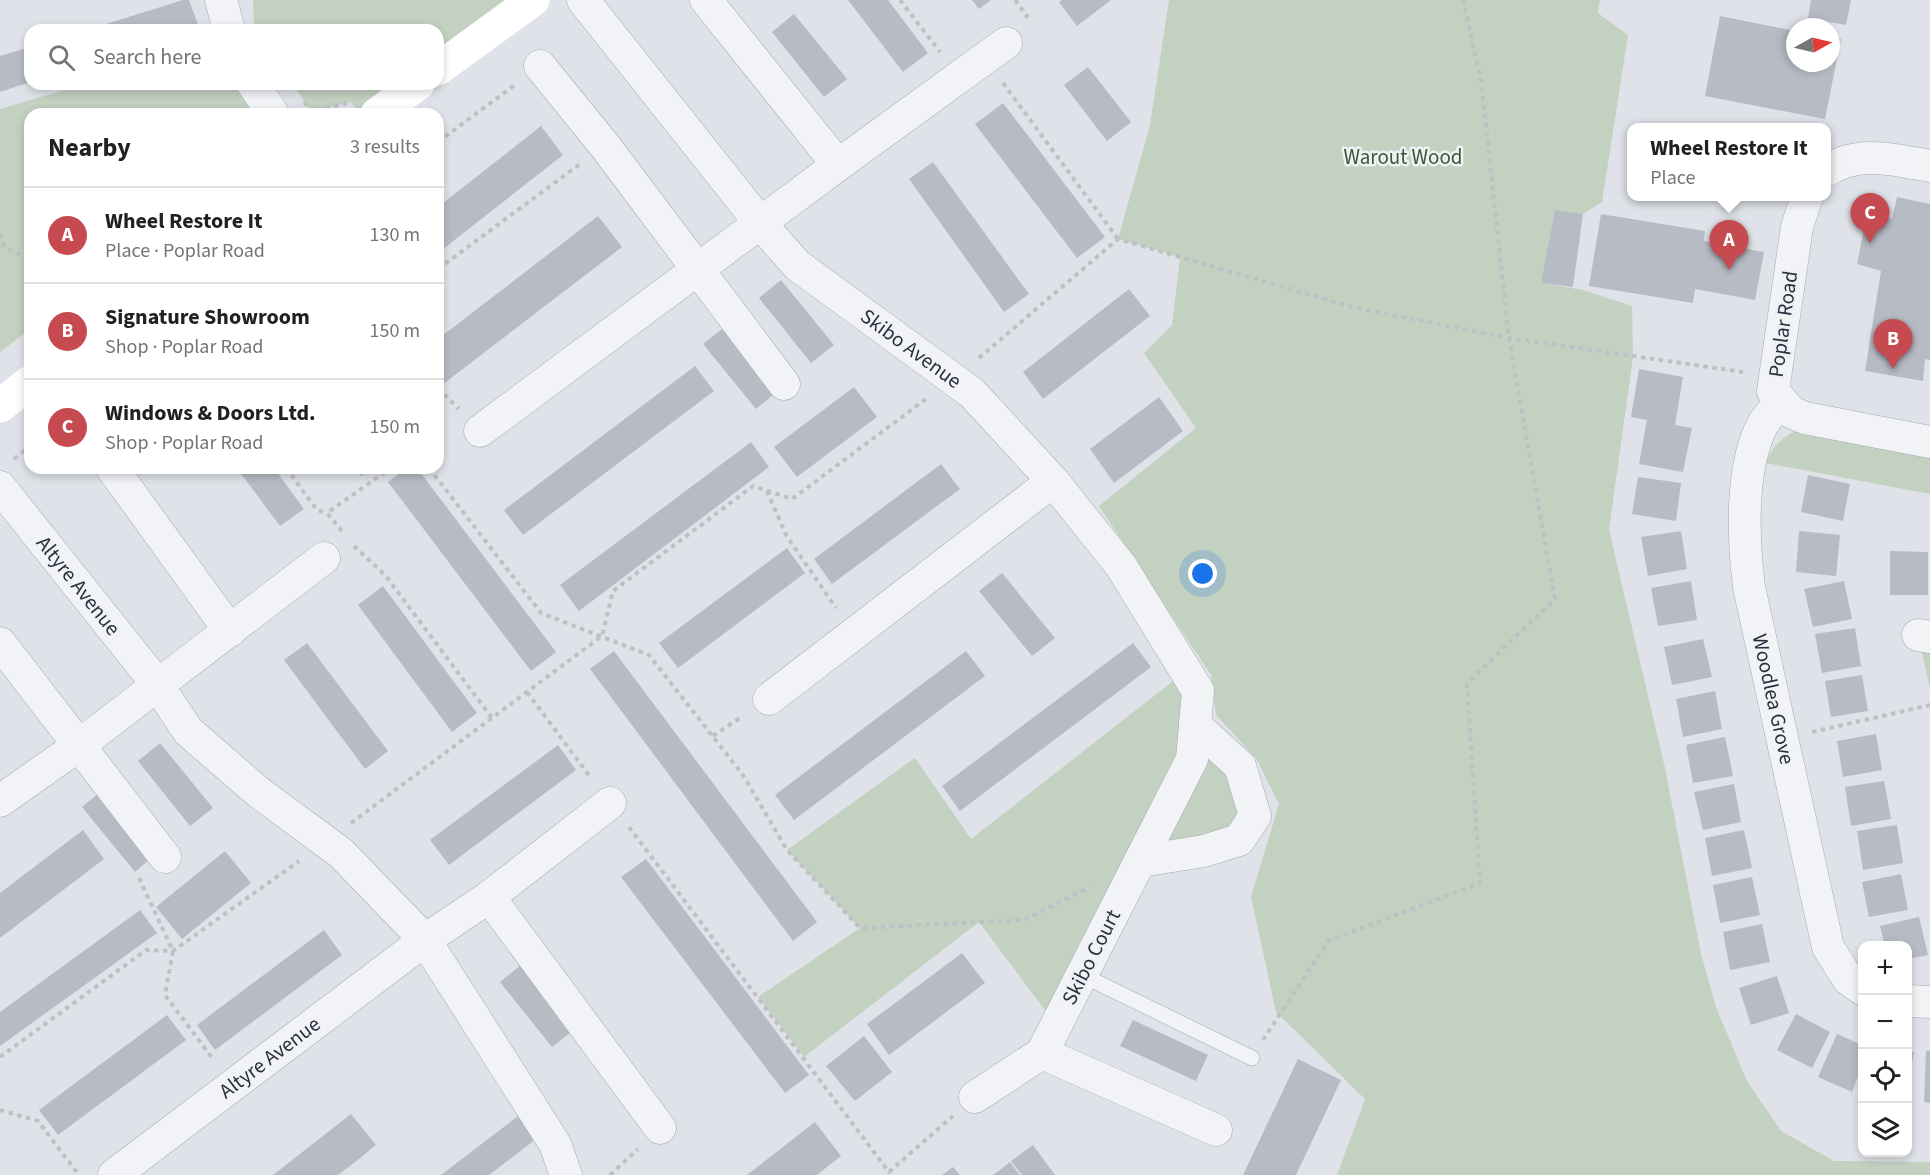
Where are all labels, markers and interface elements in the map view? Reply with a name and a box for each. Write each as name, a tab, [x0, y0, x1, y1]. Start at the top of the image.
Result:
north arrow	[1786, 18, 1840, 72]
search box	[24, 24, 444, 90]
icon: search	[45, 41, 78, 74]
text: Search here	[93, 41, 201, 73]
popup	[1627, 123, 1831, 201]
text: Nearby	[48, 129, 131, 166]
text: Wheel Restore It	[1650, 132, 1808, 164]
text: 3 results	[350, 133, 420, 161]
park label: Warout Wood	[1344, 142, 1462, 172]
text: Place	[1650, 164, 1695, 192]
pin: C	[1850, 194, 1890, 243]
text: Wheel Restore It	[105, 205, 263, 237]
pin: A	[1710, 220, 1748, 270]
text: A	[62, 221, 73, 249]
text: 130 m	[370, 221, 420, 249]
text: Place · Poplar Road	[105, 237, 265, 265]
street label: Poplar Road	[1761, 269, 1805, 379]
text: Signature Showroom	[105, 301, 310, 333]
street label: Skibo Avenue	[854, 301, 968, 396]
text: B	[61, 317, 74, 345]
text: 150 m	[370, 317, 420, 345]
pin: B	[1874, 320, 1912, 369]
text: Shop · Poplar Road	[105, 333, 263, 361]
text: Windows & Doors Ltd.	[105, 397, 316, 429]
text: C	[62, 413, 73, 441]
text: 150 m	[370, 413, 420, 441]
text: Shop · Poplar Road	[105, 429, 263, 457]
street label: Altyre Avenue	[29, 529, 128, 642]
your location	[1188, 559, 1217, 588]
street label: Woodlea Grove	[1745, 631, 1802, 767]
street label: Skibo Court	[1054, 904, 1128, 1010]
map controls	[1858, 941, 1912, 1157]
button: +	[1858, 941, 1912, 995]
button: −	[1858, 995, 1912, 1049]
street label: Altyre Avenue	[213, 1009, 327, 1106]
button: locate	[1858, 1049, 1912, 1103]
button: layers	[1858, 1103, 1912, 1157]

